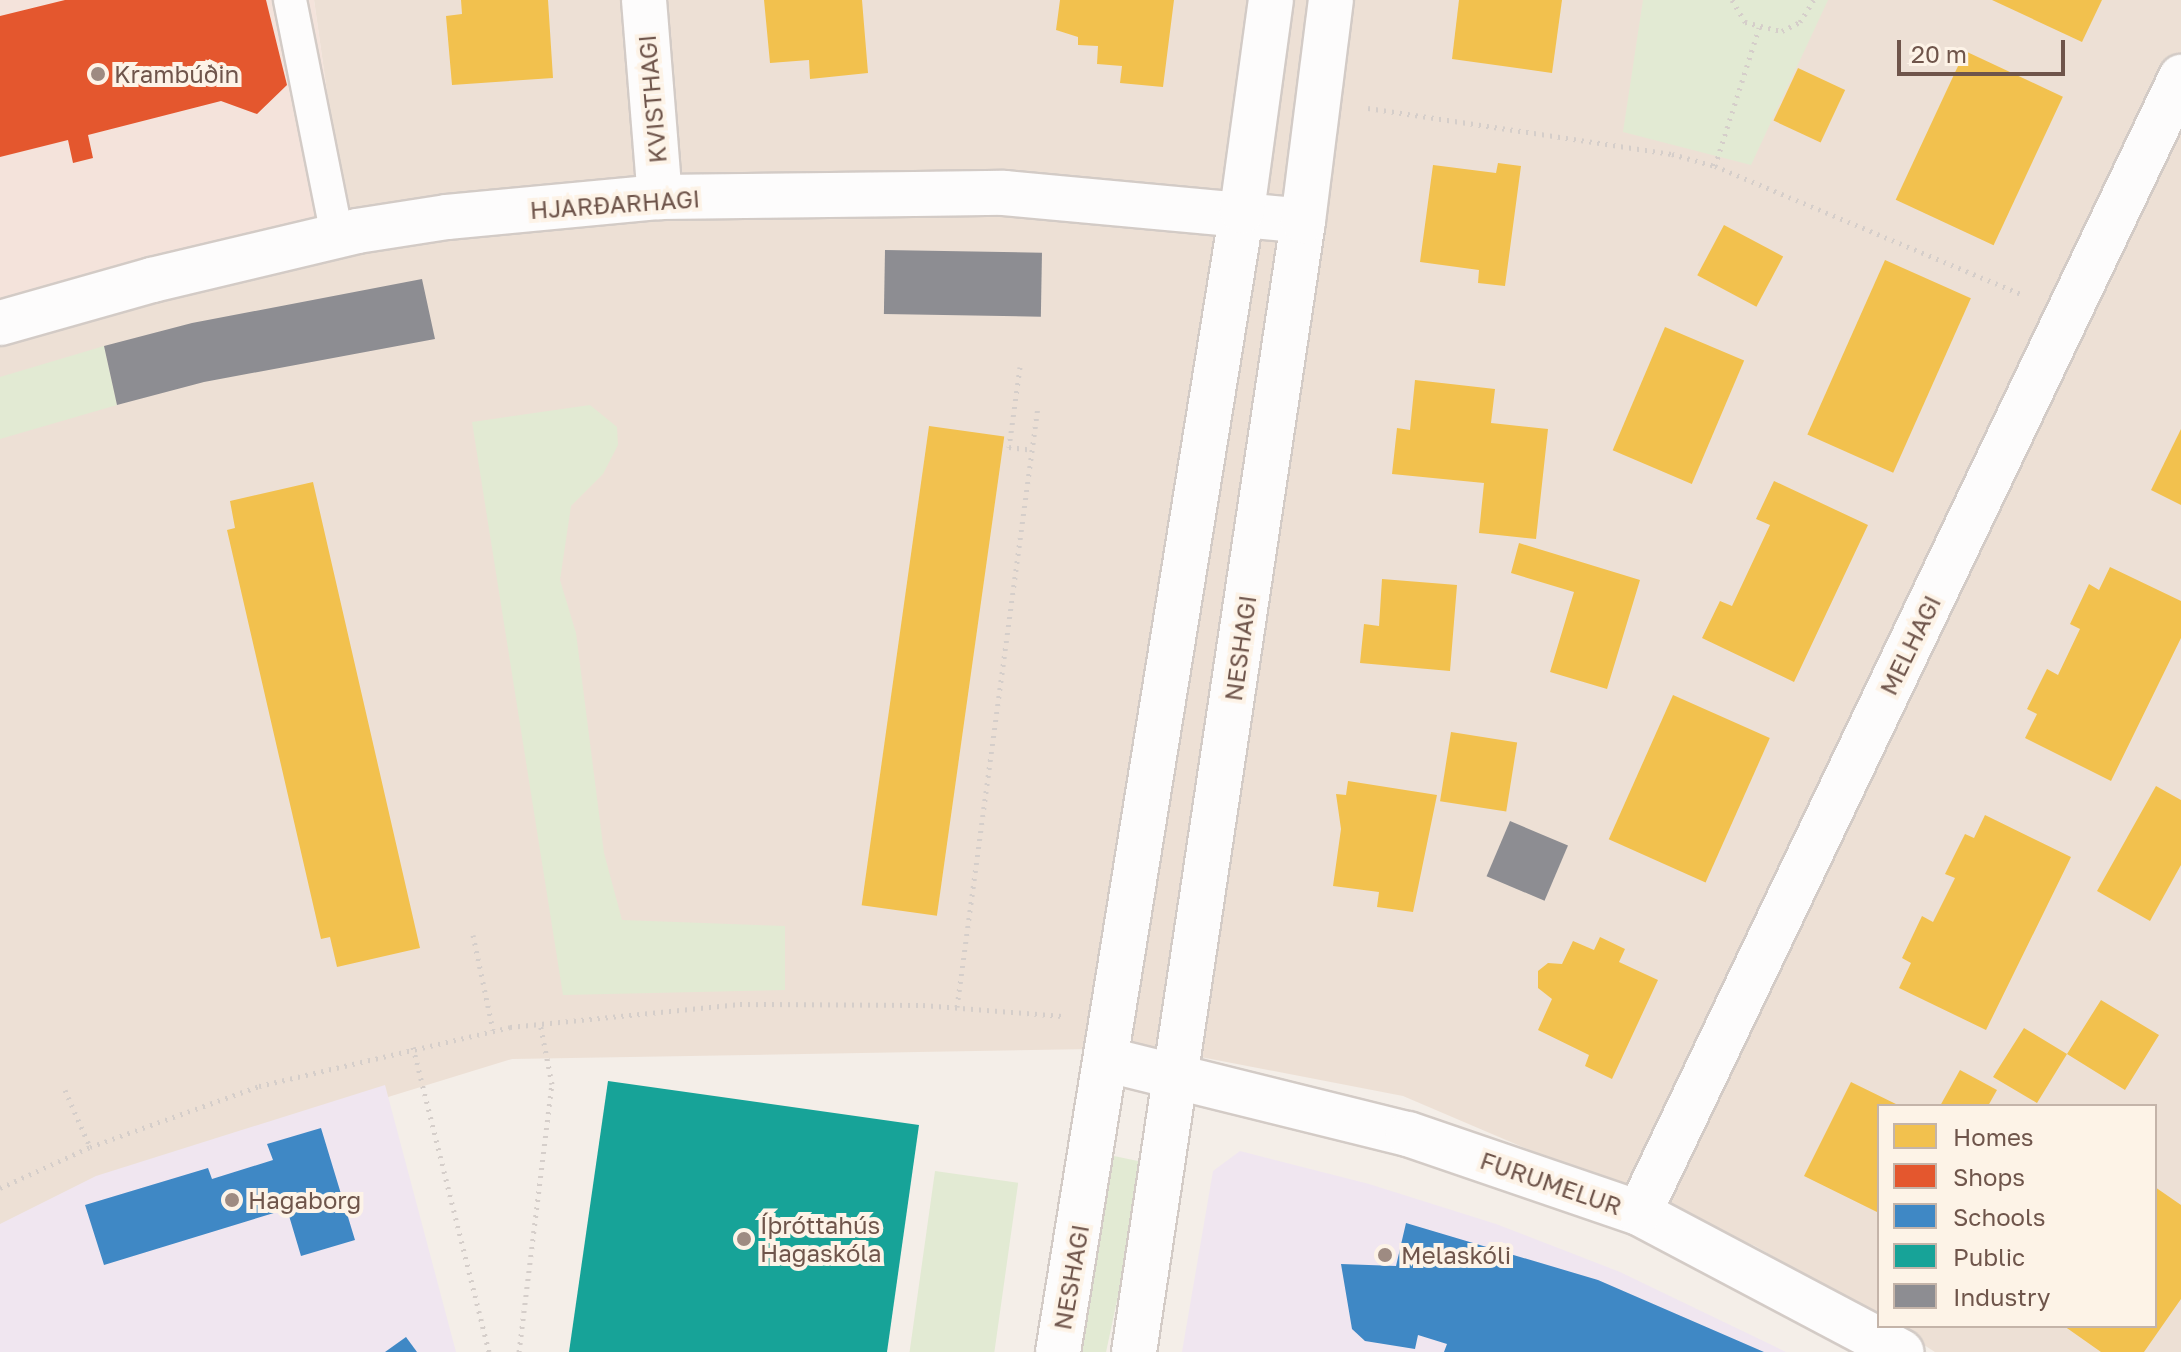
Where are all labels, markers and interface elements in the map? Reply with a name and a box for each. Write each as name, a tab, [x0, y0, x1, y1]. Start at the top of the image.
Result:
scale bar	[1901, 24, 2069, 74]
street label: KVISTHAGI	[632, 34, 672, 164]
text: 20 m	[1911, 39, 1967, 68]
place label: Krambúðin	[114, 60, 239, 88]
marker: Krambúðin	[89, 65, 107, 83]
street label: HJARÐARHAGI	[529, 184, 701, 224]
street label: MELHAGI	[1874, 590, 1946, 700]
street label: NESHAGI	[1218, 593, 1262, 703]
legend	[1877, 1104, 2157, 1328]
text: Homes	[1953, 1122, 2034, 1151]
street label: FURUMELUR	[1477, 1145, 1625, 1221]
text: Shops	[1953, 1162, 2025, 1191]
place label: Hagaborg	[248, 1186, 361, 1214]
marker: Hagaborg	[223, 1191, 241, 1209]
text: Schools	[1953, 1202, 2045, 1231]
place label: Íþróttahús Hagaskóla	[760, 1211, 882, 1267]
street label: NESHAGI	[1048, 1222, 1094, 1332]
marker: Íþróttahús Hagaskóla	[735, 1230, 753, 1248]
place label: Melaskóli	[1401, 1241, 1511, 1269]
text: Public	[1953, 1242, 2025, 1271]
marker: Melaskóli	[1376, 1246, 1394, 1264]
text: Industry	[1953, 1282, 2050, 1311]

